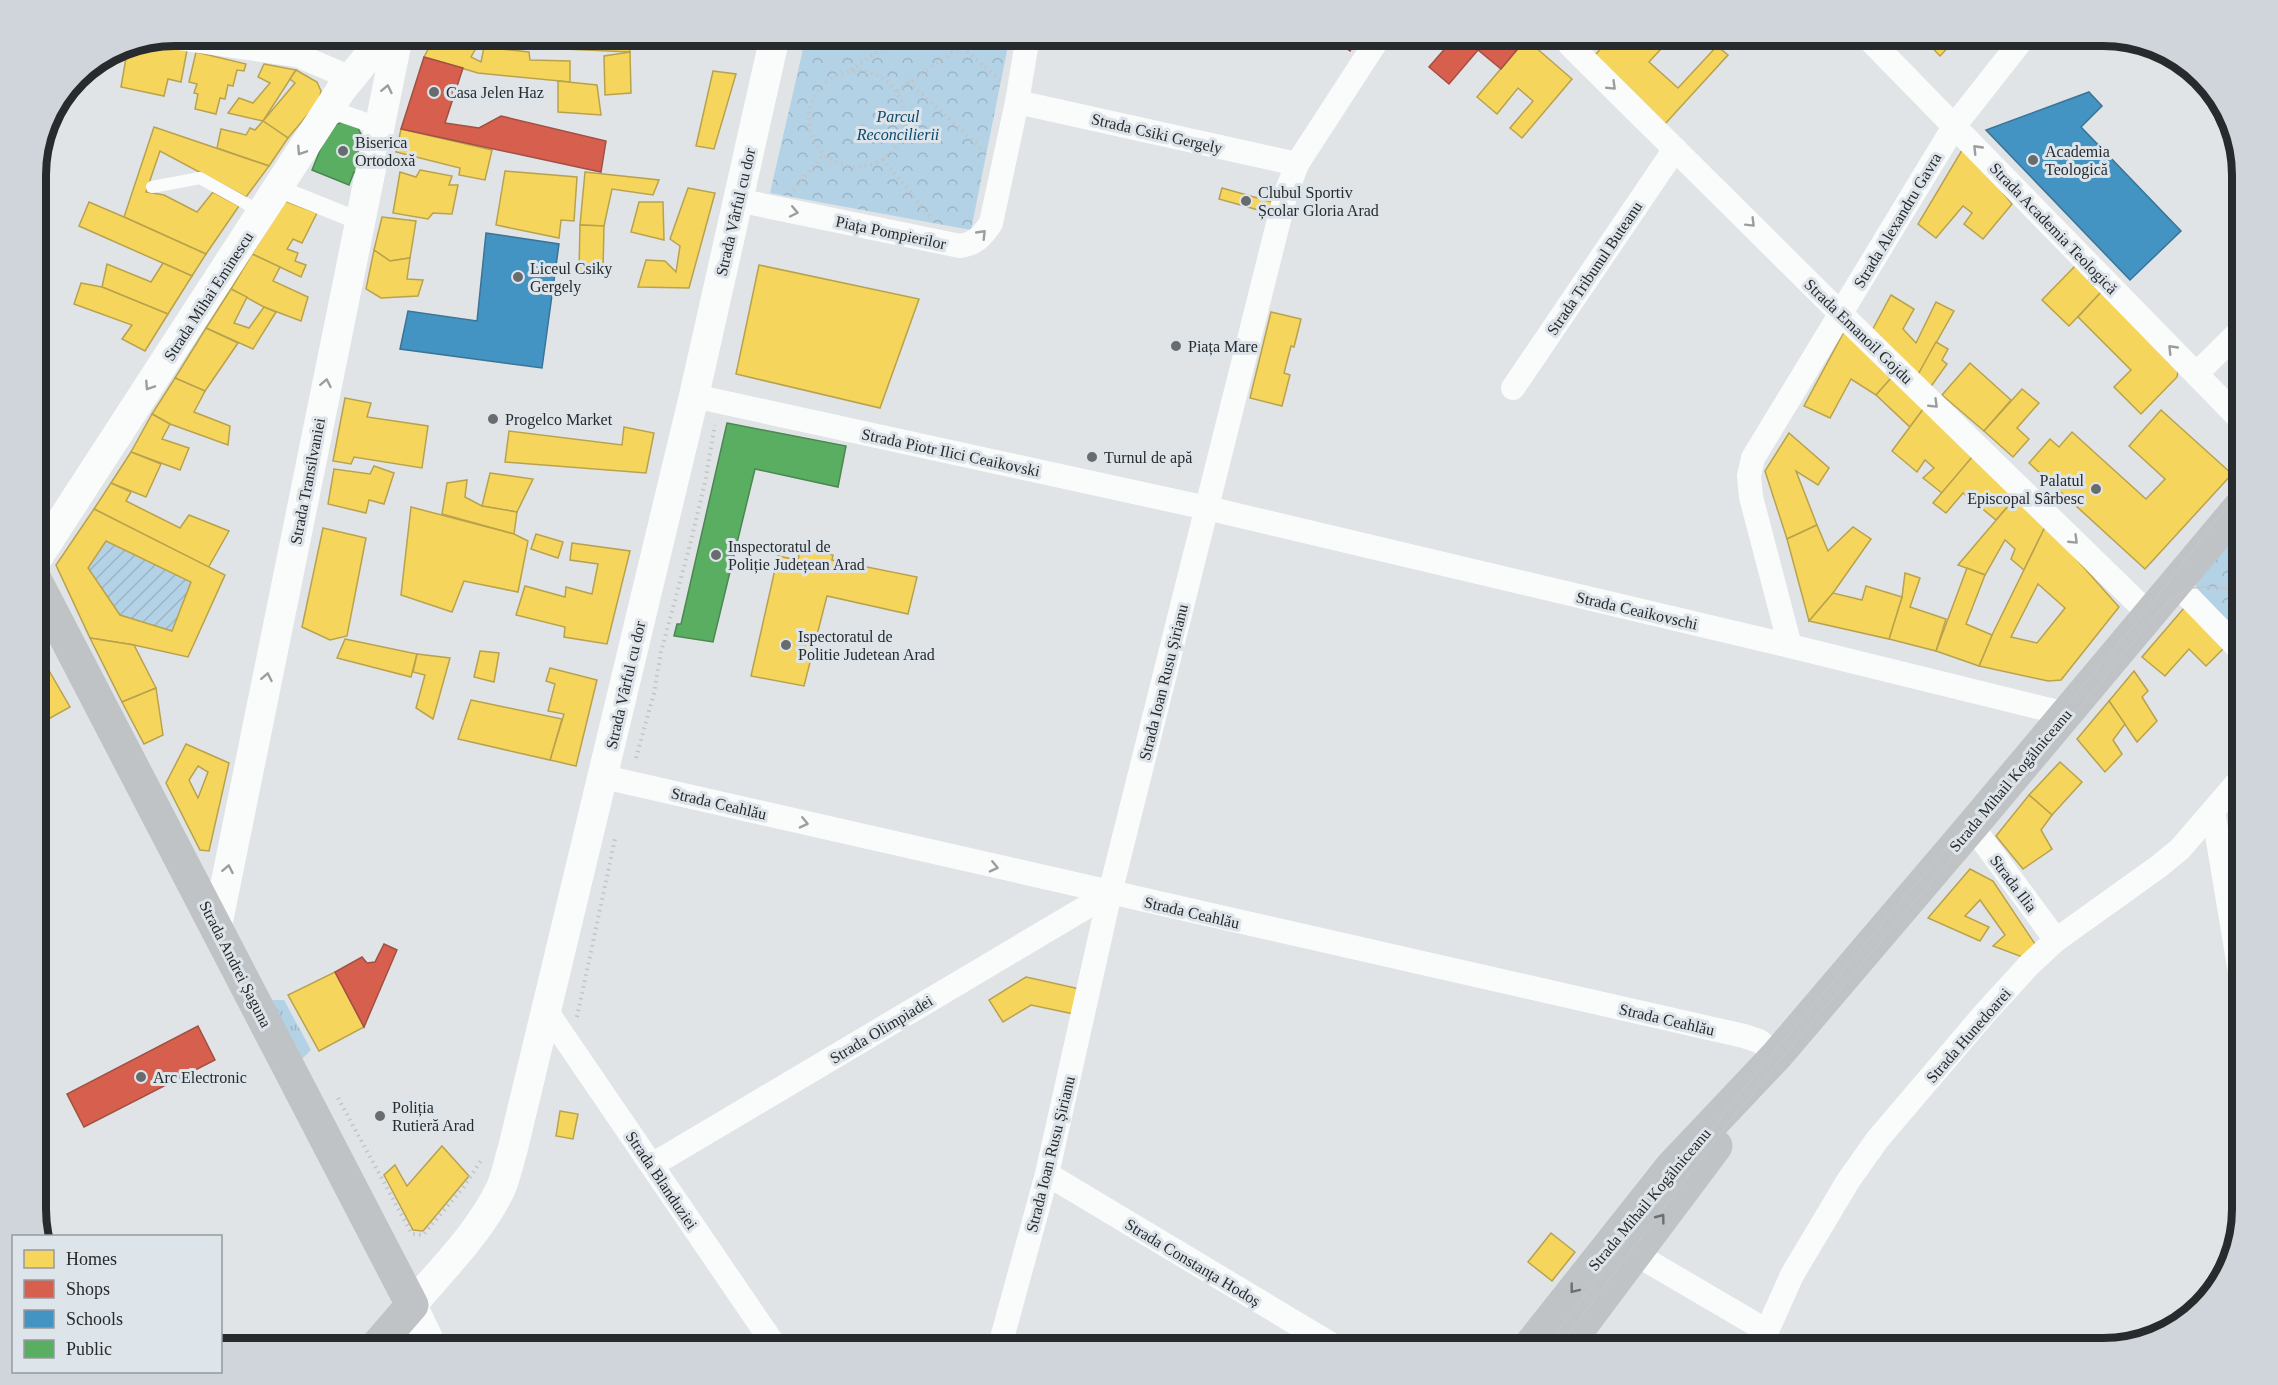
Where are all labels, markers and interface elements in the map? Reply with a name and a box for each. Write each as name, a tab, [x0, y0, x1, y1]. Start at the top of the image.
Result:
one-way arrow	[1604, 79, 1615, 90]
place label: Casa Jelen Haz	[446, 84, 544, 101]
one-way arrow	[379, 85, 392, 95]
marker: Casa Jelen Haz	[427, 85, 441, 99]
park label: Parcul Reconcilierii	[856, 108, 939, 143]
street label: Strada Csiki Gergely	[1090, 110, 1224, 158]
place label: Biserica Ortodoxă	[355, 134, 415, 169]
place label: Academia Teologică	[2045, 143, 2110, 179]
marker: Biserica Ortodoxă	[336, 144, 350, 158]
one-way arrow	[297, 145, 308, 156]
one-way arrow	[1974, 145, 1985, 156]
street label: Strada Vârful cu dor	[712, 146, 759, 278]
street label: Strada Alexandru Gavra	[1850, 150, 1945, 291]
marker: Academia Teologică	[2026, 153, 2040, 167]
street label: Strada Academia Teologică	[1986, 159, 2121, 298]
place label: Clubul Sportiv Școlar Gloria Arad	[1258, 184, 1379, 220]
marker: Clubul Sportiv Școlar Gloria Arad	[1239, 194, 1253, 208]
street label: Strada Tribunul Buteanu	[1543, 198, 1645, 338]
one-way arrow	[789, 205, 799, 218]
street label: Piața Pompierilor	[834, 212, 948, 254]
one-way arrow	[1744, 216, 1754, 227]
street label: Strada Mihai Eminescu	[160, 229, 256, 364]
one-way arrow	[974, 230, 985, 241]
place label: Liceul Csiky Gergely	[530, 260, 612, 296]
marker: Liceul Csiky Gergely	[511, 270, 525, 284]
street label: Strada Emanoil Gojdu	[1801, 276, 1916, 388]
place label: Piața Mare	[1188, 338, 1258, 356]
marker: Piața Mare	[1169, 339, 1183, 353]
one-way arrow	[2168, 345, 2179, 356]
one-way arrow	[146, 379, 157, 390]
one-way arrow	[319, 379, 332, 389]
one-way arrow	[1927, 397, 1938, 408]
place label: Progelco Market	[505, 411, 613, 429]
marker: Progelco Market	[486, 412, 500, 426]
street label: Strada Transilvaniei	[287, 416, 328, 546]
street label: Strada Piotr Ilici Ceaikovski	[860, 425, 1042, 480]
place label: Turnul de apă	[1104, 449, 1192, 467]
marker: Turnul de apă	[1085, 450, 1099, 464]
place label: Palatul Episcopal Sârbesc	[1967, 472, 2085, 508]
marker: Palatul Episcopal Sârbesc	[2089, 482, 2103, 496]
one-way arrow	[2066, 533, 2077, 544]
place label: Inspectoratul de Poliție Județean Arad	[728, 538, 865, 574]
marker: Inspectoratul de Poliție Județean Arad	[709, 548, 723, 562]
street label: Strada Ceaikovschi	[1575, 588, 1700, 633]
street label: Strada Ioan Rusu Șirianu	[1136, 602, 1192, 762]
street label: Strada Vârful cu dor	[602, 619, 649, 751]
place label: Ispectoratul de Politie Judetean Arad	[798, 628, 935, 663]
marker: Ispectoratul de Politie Judetean Arad	[779, 638, 793, 652]
one-way arrow	[260, 673, 273, 683]
street label: Strada Mihail Kogălniceanu	[1946, 706, 2076, 856]
street label: Strada Ceahlău	[670, 784, 768, 823]
one-way arrow	[799, 816, 809, 829]
street label: Strada Ilia	[1987, 852, 2040, 915]
one-way arrow	[989, 859, 999, 872]
one-way arrow	[221, 864, 234, 874]
street label: Strada Ceahlău	[1143, 893, 1241, 932]
street label: Strada Andrei Șaguna	[195, 898, 275, 1031]
street label: Strada Hunedoarei	[1923, 984, 2014, 1086]
street label: Strada Olimpiadei	[827, 992, 937, 1068]
street label: Strada Ceahlău	[1618, 1000, 1716, 1039]
place label: Arc Electronic	[153, 1069, 247, 1086]
marker: Arc Electronic	[134, 1070, 148, 1084]
street label: Strada Ioan Rusu Șirianu	[1023, 1074, 1079, 1234]
place label: Poliția Rutieră Arad	[392, 1099, 474, 1134]
marker: Poliția Rutieră Arad	[373, 1109, 387, 1123]
street label: Strada Mihail Kogălniceanu	[1585, 1125, 1715, 1275]
street label: Strada Blanduziei	[623, 1128, 701, 1233]
one-way arrow	[1654, 1214, 1665, 1225]
street label: Strada Constanța Hodoș	[1122, 1215, 1263, 1310]
legend	[12, 1235, 222, 1373]
text: Homes	[66, 1249, 117, 1269]
text: Shops	[66, 1279, 110, 1299]
one-way arrow	[1571, 1283, 1582, 1294]
text: Schools	[66, 1309, 123, 1329]
text: Public	[66, 1339, 112, 1359]

